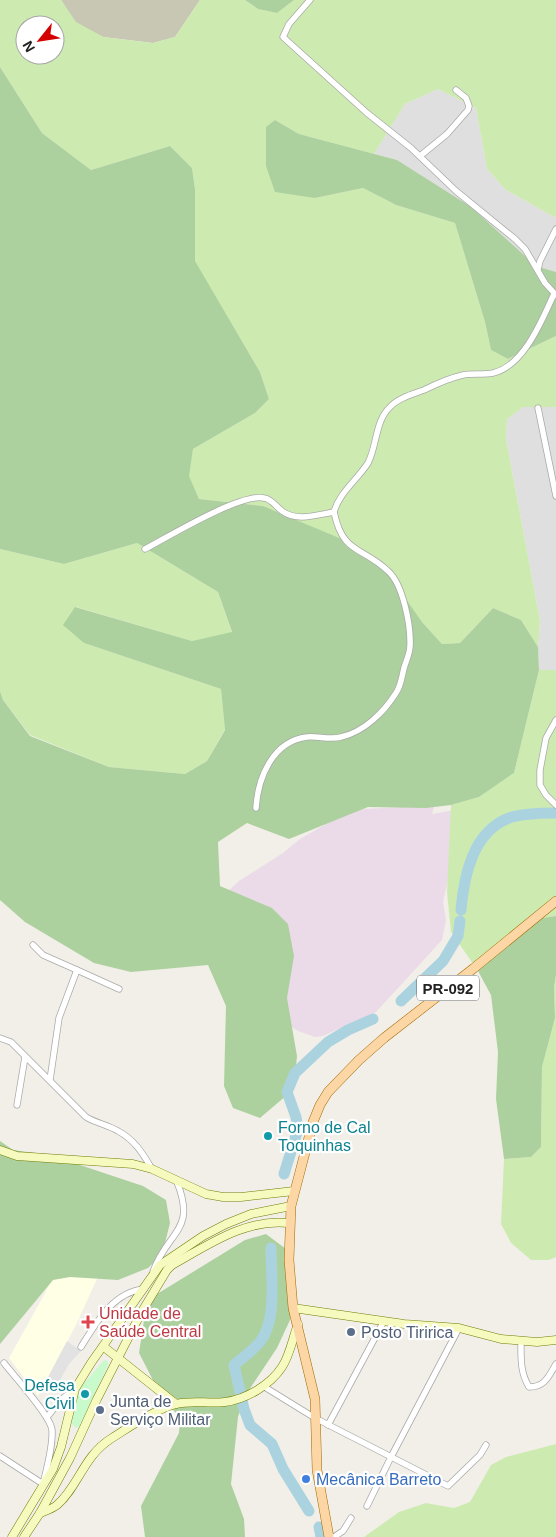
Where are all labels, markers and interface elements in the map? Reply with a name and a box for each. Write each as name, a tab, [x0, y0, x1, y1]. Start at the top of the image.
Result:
north arrow	[15, 15, 65, 65]
text: N	[19, 38, 38, 55]
road number: PR-092	[417, 976, 479, 1000]
place label: Forno de Cal Toquinhas	[278, 1119, 371, 1154]
marker: Forno de Cal Toquinhas	[262, 1130, 274, 1142]
place label: Unidade de Saúde Central	[99, 1305, 201, 1340]
marker: Unidade de Saúde Central	[81, 1315, 95, 1329]
place label: Posto Tiririca	[361, 1324, 454, 1341]
marker: Posto Tiririca	[345, 1326, 357, 1338]
place label: Defesa Civil	[24, 1377, 75, 1412]
marker: Defesa Civil	[79, 1388, 91, 1400]
place label: Junta de Serviço Militar	[110, 1393, 211, 1428]
marker: Junta de Serviço Militar	[94, 1404, 106, 1416]
place label: Mecânica Barreto	[316, 1471, 441, 1488]
marker: Mecânica Barreto	[300, 1473, 312, 1485]

